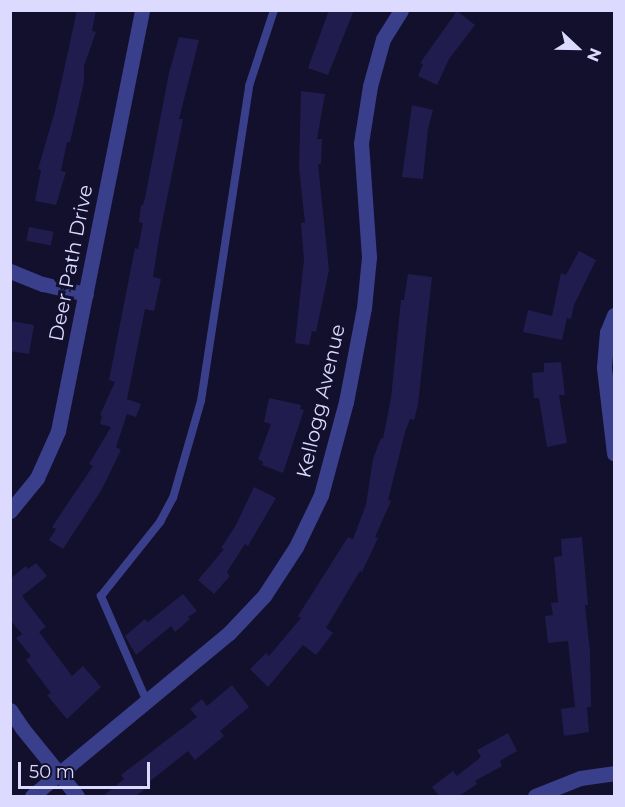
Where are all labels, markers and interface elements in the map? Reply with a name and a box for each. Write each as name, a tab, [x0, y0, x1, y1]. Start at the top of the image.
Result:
north arrow	[547, 18, 607, 78]
text: N	[583, 45, 605, 64]
street label: Deer Path Drive	[44, 183, 98, 343]
street label: Kellogg Avenue	[292, 322, 350, 480]
scale bar	[21, 750, 153, 788]
text: 50 m	[29, 761, 75, 783]

